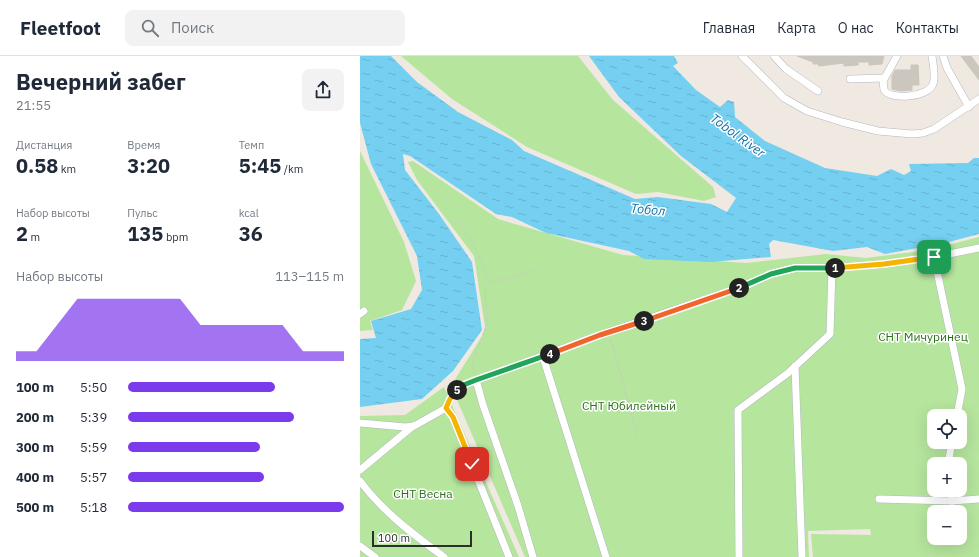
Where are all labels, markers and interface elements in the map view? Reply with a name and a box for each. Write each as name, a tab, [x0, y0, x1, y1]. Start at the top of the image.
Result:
search box	[125, 10, 405, 46]
text: Fleetfoot	[20, 16, 101, 40]
icon: search	[139, 17, 161, 39]
text: Поиск	[171, 18, 214, 37]
text: Главная	[703, 19, 755, 37]
text: Карта	[777, 19, 816, 37]
text: О нас	[838, 19, 874, 37]
text: Контакты	[896, 19, 959, 37]
text: Вечерний забег	[16, 67, 186, 96]
button: share	[302, 69, 344, 111]
text: 21:55	[16, 97, 51, 114]
water label: Tobol River	[707, 110, 770, 162]
text: Дистанция	[16, 138, 72, 152]
text: Время	[127, 138, 160, 152]
text: Темп	[239, 138, 264, 152]
text: 0.58	[16, 152, 58, 179]
text: 3:20	[127, 152, 170, 179]
text: 5:45	[239, 152, 281, 179]
text: km	[58, 162, 76, 176]
text: /km	[281, 162, 303, 176]
water label: Тобол	[630, 200, 666, 219]
text: Набор высоты	[16, 206, 90, 220]
text: Пульс	[127, 206, 158, 220]
text: kcal	[239, 206, 259, 220]
text: 2	[16, 220, 28, 247]
text: 135	[127, 220, 163, 247]
text: 36	[239, 220, 263, 247]
text: m	[28, 230, 40, 244]
text: bpm	[163, 230, 188, 244]
pin	[917, 240, 951, 274]
icon: arrive	[923, 246, 945, 268]
pin: 1	[825, 258, 845, 278]
text: 1	[832, 261, 838, 275]
text: Набор высоты	[16, 268, 103, 285]
text: 113–115 m	[275, 268, 344, 285]
pin: 2	[729, 278, 749, 298]
text: 2	[736, 281, 742, 295]
pin: 3	[634, 311, 654, 331]
text: 3	[641, 314, 647, 328]
park label: СНТ Мичуринец	[878, 329, 968, 344]
pin: 4	[540, 344, 560, 364]
text: 4	[547, 347, 553, 361]
text: 100 m	[16, 379, 54, 396]
text: 5:50	[80, 379, 107, 396]
pin: 5	[447, 380, 467, 400]
text: 5	[454, 383, 460, 397]
park label: СНТ Юбилейный	[582, 398, 676, 413]
text: 200 m	[16, 409, 54, 426]
text: 5:39	[80, 409, 107, 426]
map controls	[927, 409, 967, 545]
button: locate	[927, 409, 967, 449]
text: 300 m	[16, 439, 54, 456]
text: 5:59	[80, 439, 107, 456]
pin	[455, 447, 489, 481]
icon: check	[461, 453, 483, 475]
button: +	[927, 457, 967, 497]
text: 400 m	[16, 469, 54, 486]
text: 5:57	[80, 469, 107, 486]
park label: СНТ Весна	[393, 486, 453, 501]
text: 500 m	[16, 499, 54, 516]
text: 5:18	[80, 499, 107, 516]
button: −	[927, 505, 967, 545]
scale bar	[372, 529, 472, 548]
text: 100 m	[378, 531, 410, 545]

